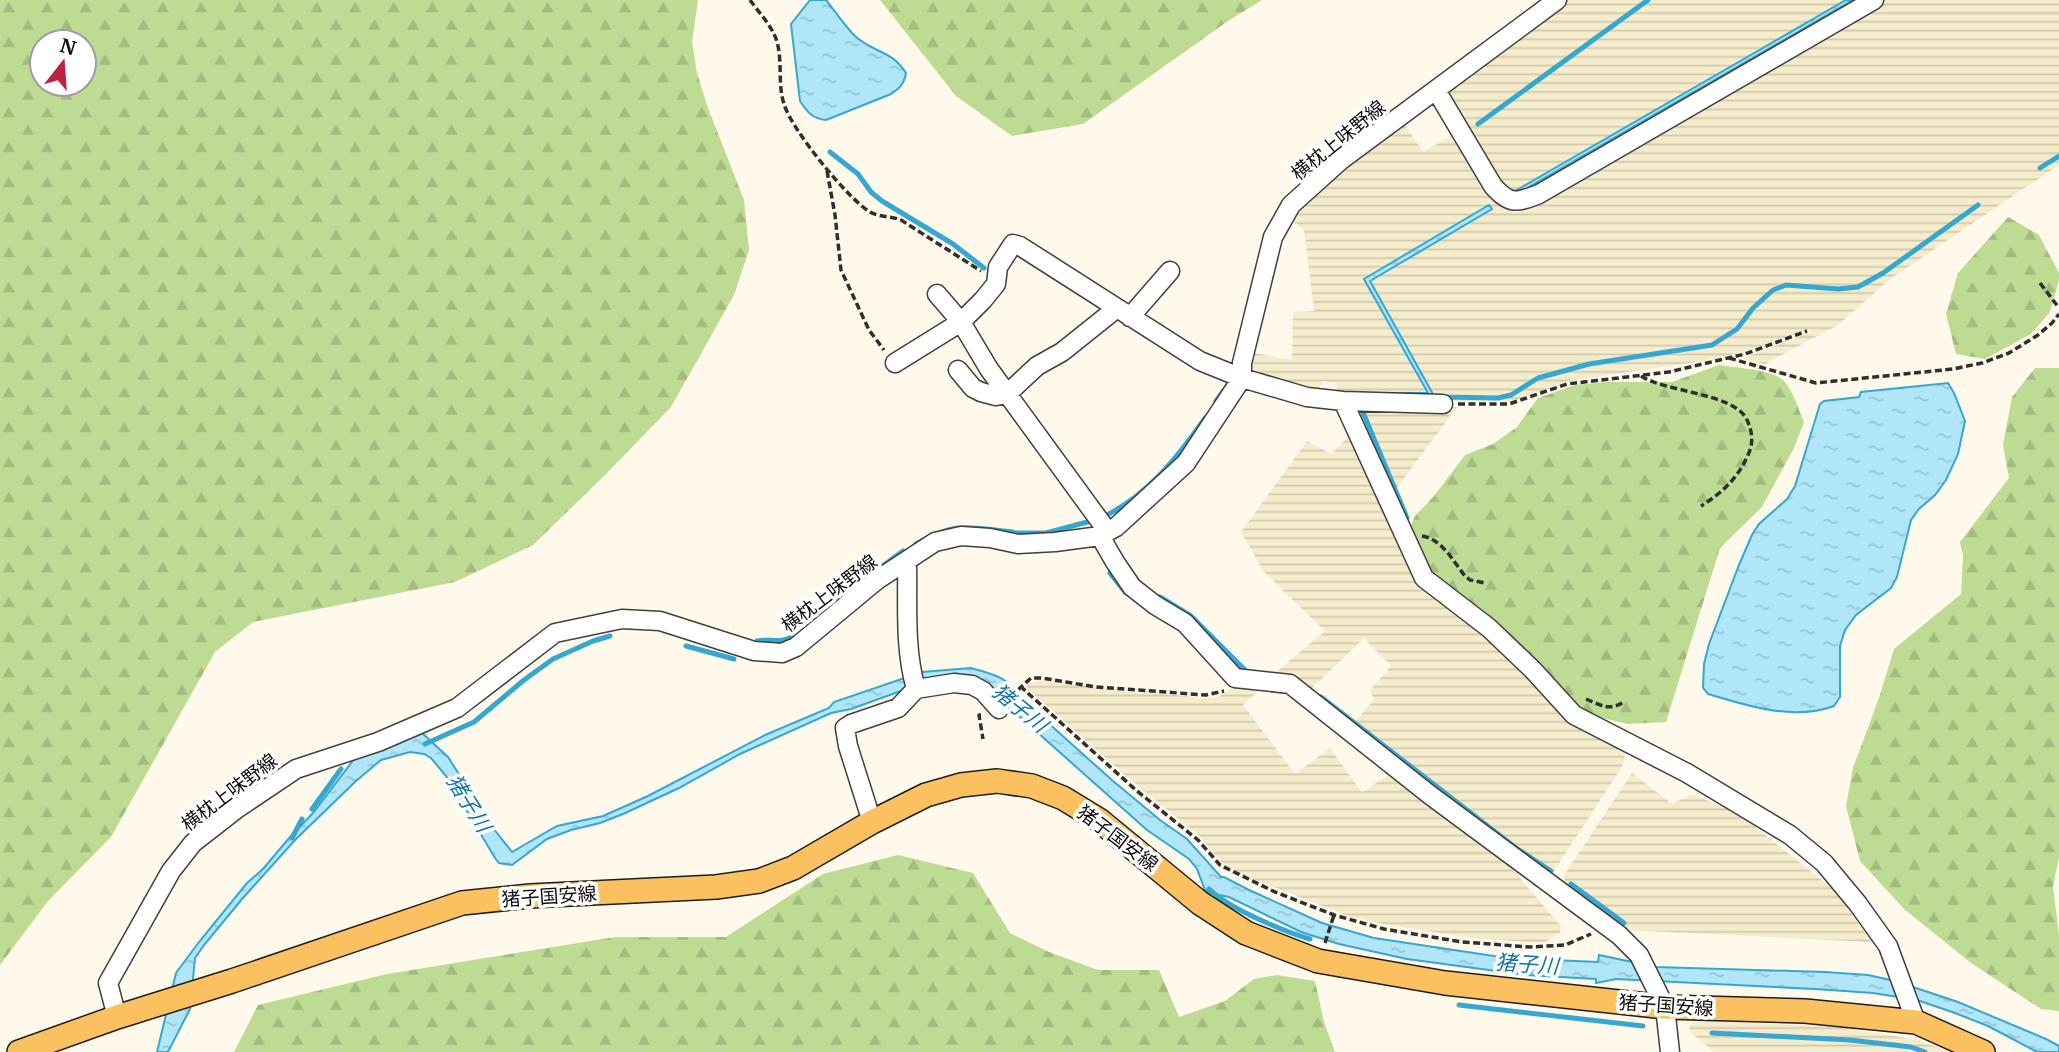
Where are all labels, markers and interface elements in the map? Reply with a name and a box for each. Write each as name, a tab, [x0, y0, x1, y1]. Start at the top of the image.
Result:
north arrow	[28, 28, 98, 98]
text: N	[57, 33, 79, 60]
street label: 横枕上味野線	[1286, 95, 1390, 185]
street label: 横枕上味野線	[776, 549, 882, 637]
water label: 猪子川	[987, 678, 1055, 740]
street label: 横枕上味野線	[176, 748, 282, 836]
water label: 猪子川	[441, 769, 498, 839]
street label: 猪子国安線	[1073, 800, 1163, 876]
street label: 猪子国安線	[501, 881, 597, 911]
water label: 猪子川	[1495, 948, 1561, 980]
street label: 猪子国安線	[1618, 990, 1714, 1020]

